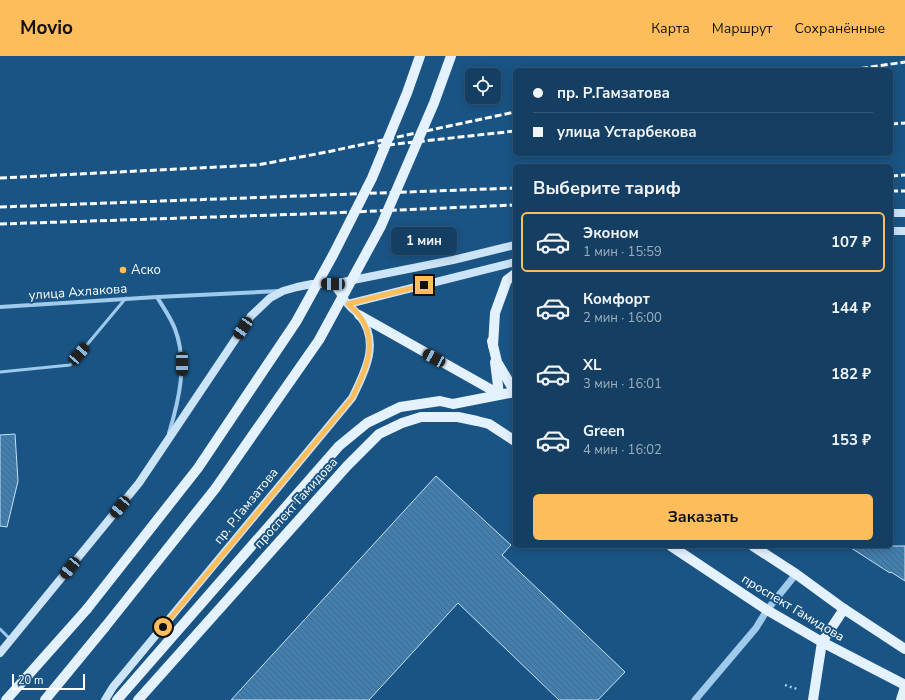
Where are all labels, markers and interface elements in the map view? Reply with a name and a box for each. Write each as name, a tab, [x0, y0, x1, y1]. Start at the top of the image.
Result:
text: Movio	[20, 15, 73, 41]
text: Карта	[651, 19, 690, 38]
text: Маршрут	[712, 19, 773, 38]
text: Сохранённые	[795, 19, 885, 38]
map controls	[465, 68, 501, 104]
button: locate	[465, 68, 501, 104]
text: пр. Р.Гамзатова	[557, 83, 670, 103]
text: улица Устарбекова	[557, 122, 697, 142]
text: Выберите тариф	[533, 176, 681, 200]
text: Эконом	[583, 223, 639, 243]
icon: car	[535, 224, 571, 260]
callout: 1 мин	[391, 227, 457, 255]
text: 1 мин	[406, 232, 442, 250]
text: 107 ₽	[831, 232, 871, 252]
text: 1 мин · 15:59	[583, 243, 662, 261]
place label: Аско	[131, 261, 161, 279]
marker: Аско	[118, 265, 128, 275]
route end	[415, 276, 433, 294]
car	[321, 278, 345, 290]
street label: улица Ахлакова	[28, 280, 128, 304]
text: Комфорт	[583, 289, 650, 309]
icon: car	[535, 290, 571, 326]
text: 144 ₽	[831, 298, 871, 318]
text: 2 мин · 16:00	[583, 309, 662, 327]
car	[231, 315, 255, 341]
car	[67, 341, 91, 367]
car	[421, 347, 447, 369]
car	[176, 352, 188, 376]
text: XL	[583, 355, 602, 375]
icon: car	[535, 356, 571, 392]
text: 182 ₽	[831, 364, 871, 384]
text: 3 мин · 16:01	[583, 375, 662, 393]
text: Green	[583, 421, 625, 441]
icon: car	[535, 422, 571, 458]
text: 153 ₽	[831, 430, 871, 450]
text: 4 мин · 16:02	[583, 441, 662, 459]
street label: проспект Гамидова	[250, 453, 342, 553]
street label: пр. Р.Гамзатова	[210, 464, 282, 548]
car	[108, 494, 132, 520]
button: Заказать	[533, 494, 873, 540]
car	[58, 555, 82, 581]
street label: проспект Гамидова	[738, 570, 848, 646]
route start	[154, 618, 172, 636]
scale bar	[12, 672, 85, 691]
text: 20 m	[18, 673, 43, 688]

